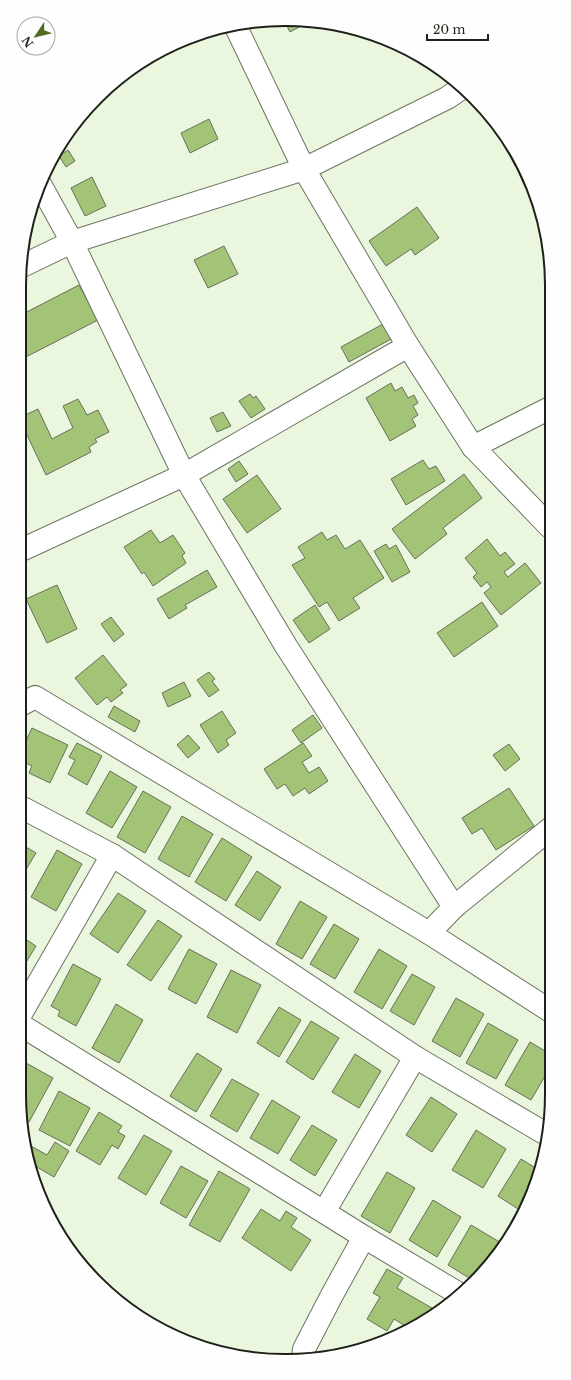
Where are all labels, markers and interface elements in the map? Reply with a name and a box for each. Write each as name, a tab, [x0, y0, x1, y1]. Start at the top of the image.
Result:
north arrow	[16, 16, 56, 56]
scale bar	[427, 16, 488, 42]
text: 20 m	[433, 22, 465, 37]
text: N	[19, 33, 37, 50]

